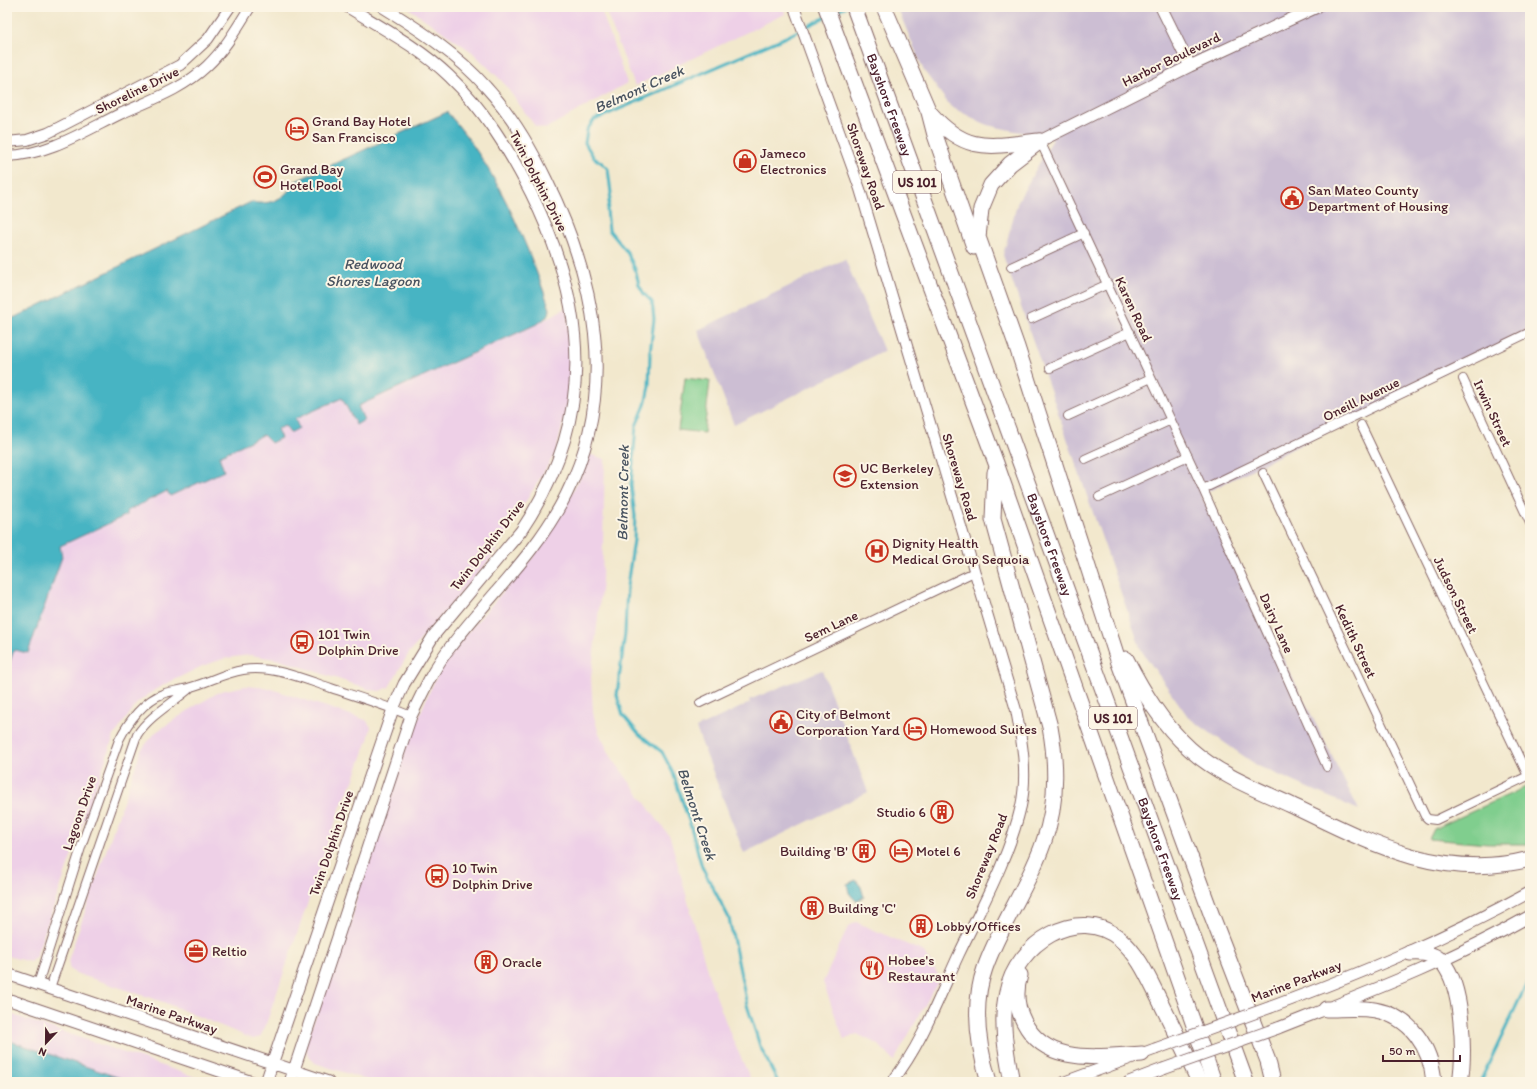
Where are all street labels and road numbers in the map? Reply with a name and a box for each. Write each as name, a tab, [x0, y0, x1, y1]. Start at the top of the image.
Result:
street label: Harbor Boulevard	[1119, 28, 1223, 91]
street label: Bayshore Freeway	[863, 51, 916, 159]
street label: Shoreline Drive	[93, 63, 182, 118]
street label: Shoreway Road	[843, 120, 889, 212]
street label: Twin Dolphin Drive	[506, 128, 571, 235]
road number: US 101	[893, 171, 941, 193]
street label: Karen Road	[1111, 274, 1156, 345]
street label: Oneill Avenue	[1320, 373, 1403, 425]
street label: Irwin Street	[1470, 377, 1515, 449]
street label: Shoreway Road	[938, 431, 981, 524]
street label: Bayshore Freeway	[1023, 491, 1076, 599]
street label: Twin Dolphin Drive	[447, 496, 528, 594]
street label: Judson Street	[1430, 554, 1482, 637]
street label: Dairy Lane	[1256, 590, 1298, 656]
street label: Kedith Street	[1331, 602, 1380, 681]
street label: Sem Lane	[801, 606, 861, 646]
road number: US 101	[1089, 707, 1137, 729]
street label: Lagoon Drive	[59, 773, 100, 853]
street label: Twin Dolphin Drive	[305, 788, 358, 898]
street label: Bayshore Freeway	[1134, 795, 1187, 903]
street label: Shoreway Road	[962, 810, 1012, 902]
street label: Marine Parkway	[1249, 956, 1344, 1007]
street label: Marine Parkway	[124, 991, 220, 1038]

